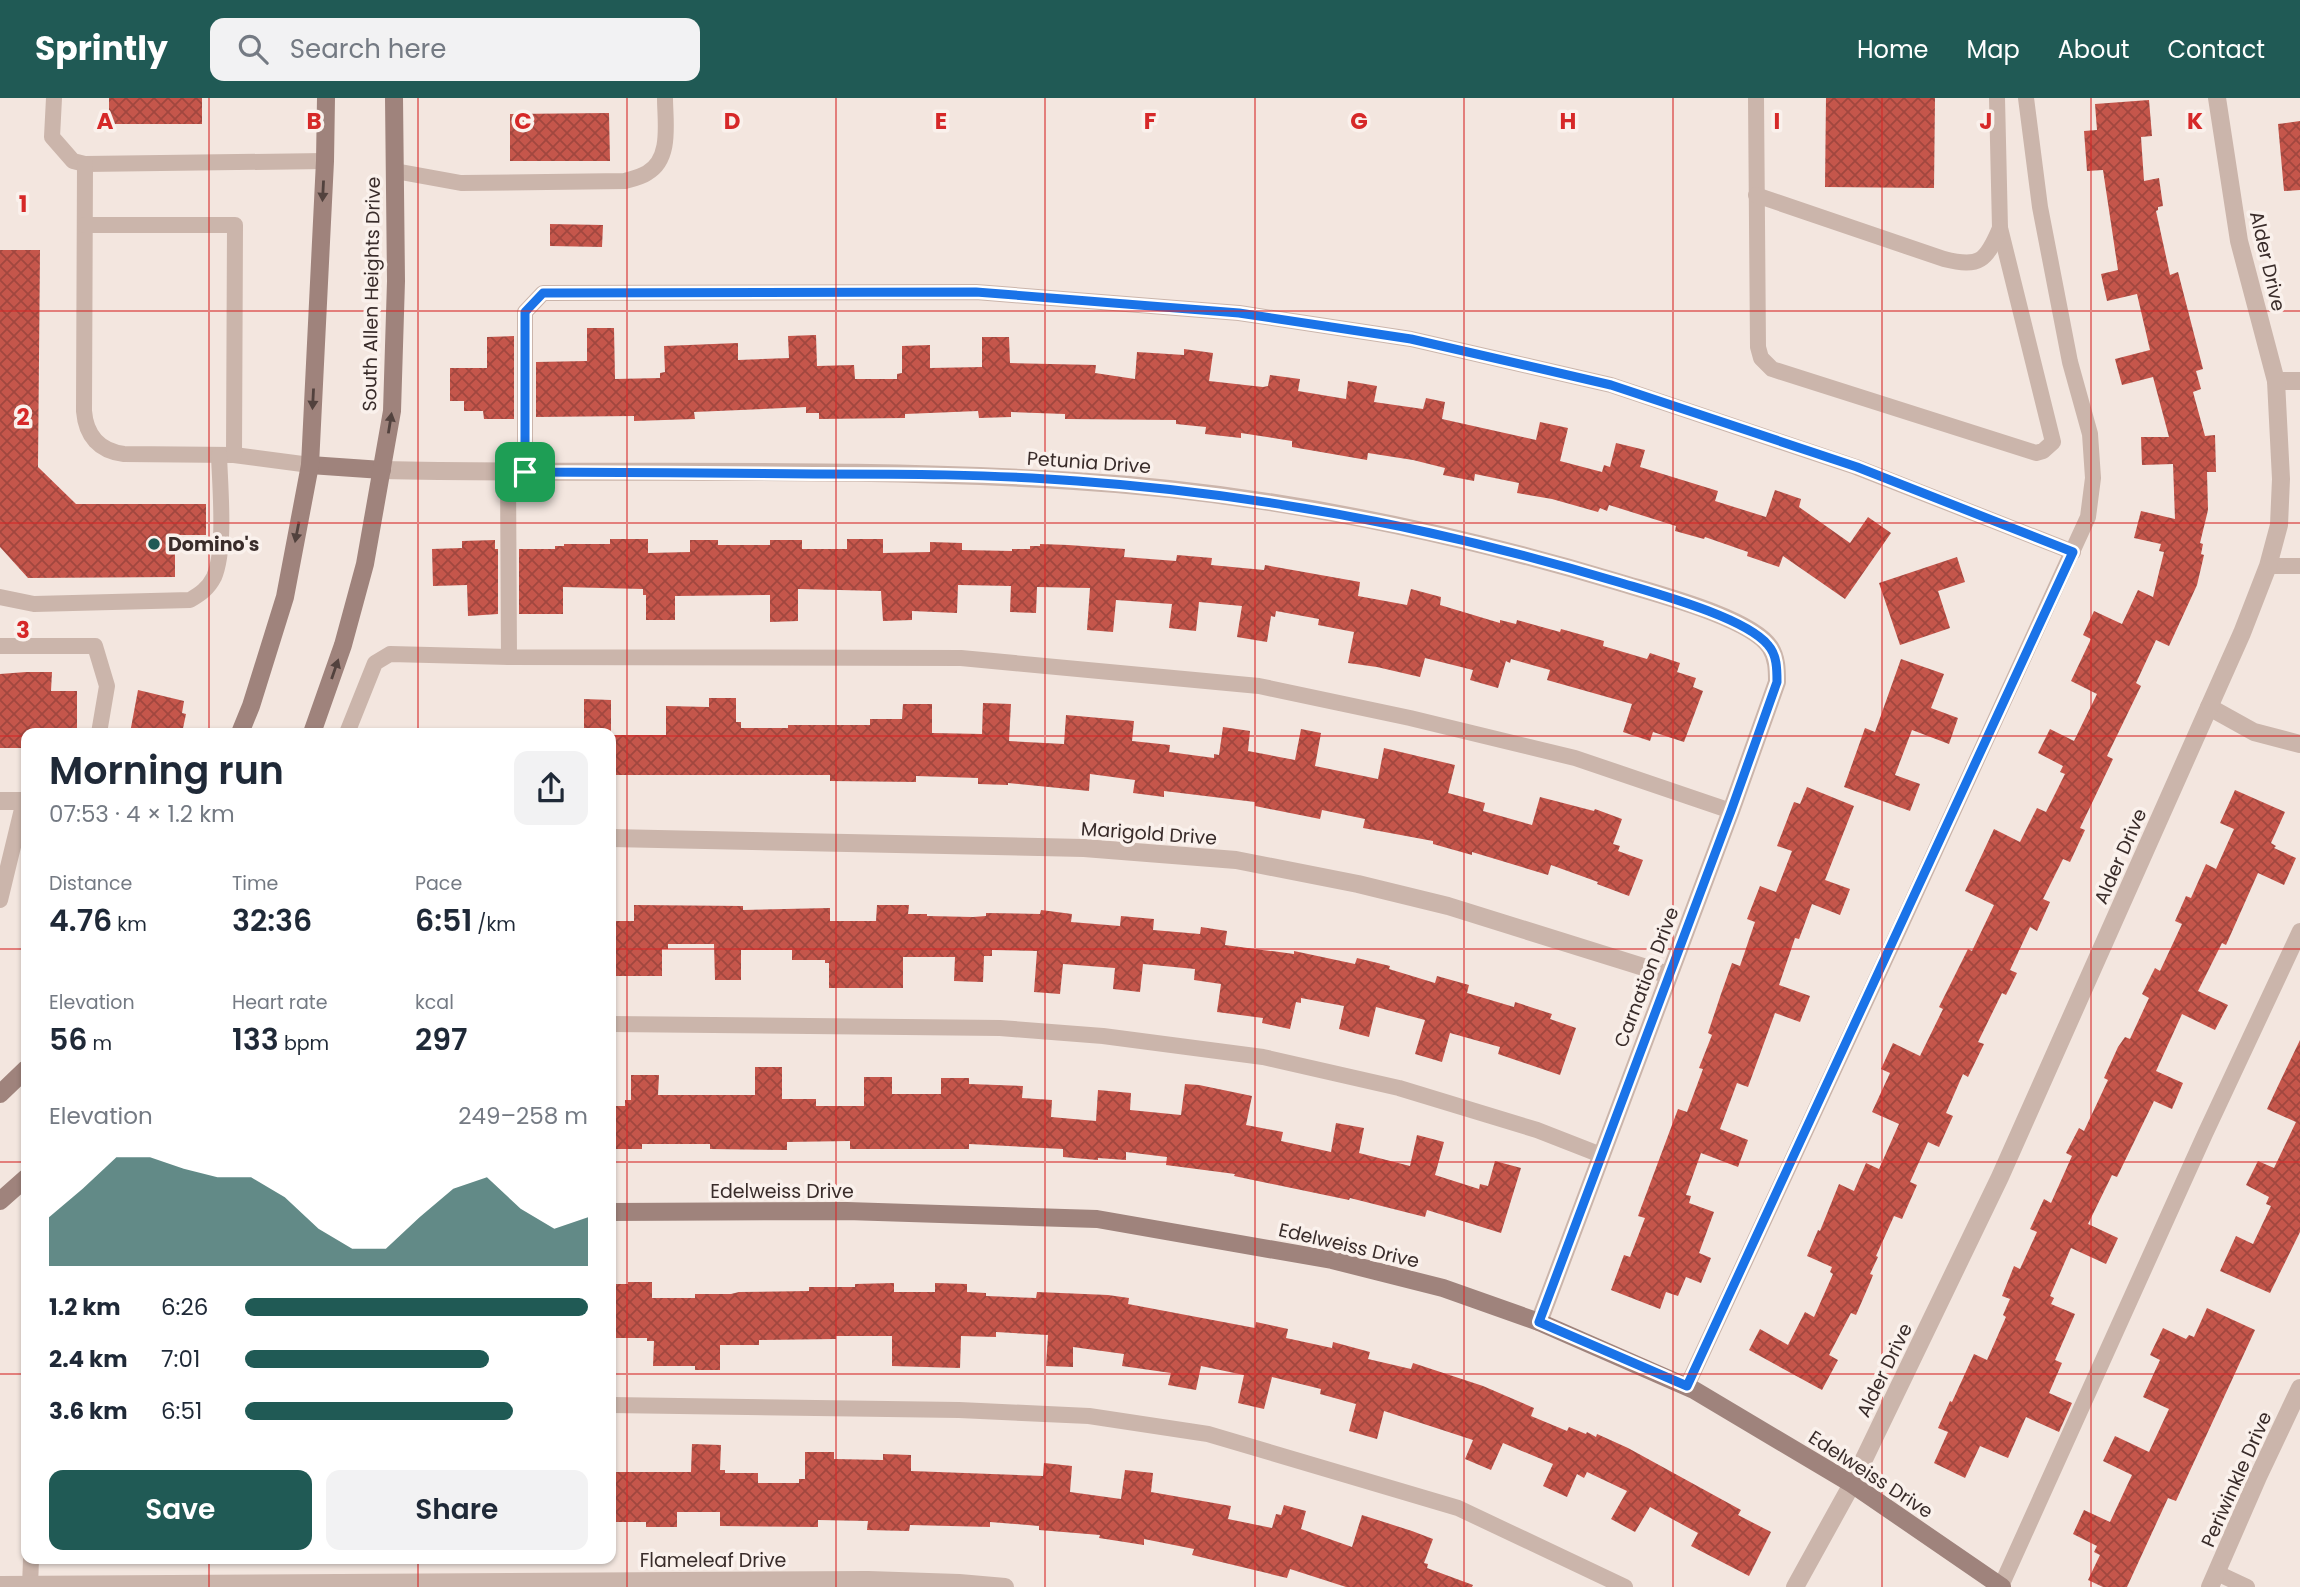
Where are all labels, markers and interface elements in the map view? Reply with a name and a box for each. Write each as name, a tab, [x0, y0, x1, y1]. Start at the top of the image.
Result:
search box	[210, 18, 700, 81]
text: Sprintly	[35, 25, 168, 72]
icon: search	[234, 30, 272, 68]
text: Search here	[290, 31, 446, 67]
text: Home	[1857, 33, 1929, 66]
text: Map	[1967, 33, 2020, 66]
text: About	[2058, 33, 2129, 66]
text: Contact	[2167, 33, 2265, 66]
text: A	[97, 105, 114, 137]
text: B	[306, 105, 322, 137]
text: C	[514, 105, 532, 137]
text: D	[724, 105, 740, 137]
text: E	[935, 105, 947, 137]
text: F	[1144, 105, 1156, 137]
text: G	[1350, 105, 1368, 137]
text: H	[1560, 105, 1576, 137]
text: I	[1774, 105, 1780, 137]
text: J	[1979, 105, 1993, 137]
text: K	[2187, 105, 2203, 137]
street label: South Allen Heights Drive	[356, 176, 387, 412]
one-way arrow	[318, 180, 329, 202]
text: 1	[19, 188, 27, 220]
street label: Alder Drive	[2243, 208, 2292, 314]
one-way arrow	[308, 388, 319, 410]
text: 2	[16, 401, 30, 433]
one-way arrow	[385, 412, 396, 434]
pin	[495, 442, 555, 502]
street label: Petunia Drive	[1026, 445, 1152, 480]
icon: arrive	[506, 453, 544, 491]
one-way arrow	[292, 521, 303, 543]
place label: Domino's	[168, 531, 259, 558]
marker: Domino's	[146, 536, 162, 552]
text: 3	[16, 614, 30, 646]
one-way arrow	[330, 658, 341, 679]
text: Morning run	[49, 744, 284, 797]
button: share	[514, 751, 588, 825]
text: 07:53 · 4 × 1.2 km	[49, 798, 235, 830]
street label: Alder Drive	[2087, 804, 2154, 908]
street label: Marigold Drive	[1080, 815, 1218, 852]
text: Distance	[49, 870, 132, 897]
text: Time	[232, 870, 278, 897]
text: Pace	[415, 870, 462, 897]
text: 4.76	[49, 899, 112, 942]
text: 32:36	[232, 899, 312, 942]
text: 6:51	[415, 899, 472, 942]
street label: Carnation Drive	[1607, 903, 1686, 1051]
text: km	[112, 911, 147, 938]
text: /km	[472, 911, 516, 938]
text: Elevation	[49, 989, 135, 1016]
text: Heart rate	[232, 989, 327, 1016]
text: kcal	[415, 989, 454, 1016]
text: 56	[49, 1018, 88, 1061]
text: 133	[232, 1018, 279, 1061]
text: 297	[415, 1018, 467, 1061]
text: m	[88, 1030, 112, 1057]
text: bpm	[279, 1030, 329, 1057]
text: Elevation	[49, 1100, 153, 1132]
text: 249–258 m	[458, 1100, 588, 1132]
street label: Edelweiss Drive	[710, 1178, 854, 1205]
street label: Edelweiss Drive	[1276, 1216, 1422, 1275]
text: 1.2 km	[49, 1291, 121, 1323]
text: 6:26	[161, 1291, 208, 1323]
street label: Alder Drive	[1850, 1319, 1919, 1422]
text: 2.4 km	[49, 1343, 128, 1375]
text: 7:01	[161, 1343, 200, 1375]
text: 3.6 km	[49, 1395, 128, 1427]
text: 6:51	[161, 1395, 202, 1427]
street label: Periwinkle Drive	[2194, 1407, 2278, 1551]
street label: Edelweiss Drive	[1803, 1424, 1938, 1525]
button: Save	[49, 1470, 312, 1550]
button: Share	[326, 1470, 588, 1550]
street label: Flameleaf Drive	[640, 1547, 786, 1574]

